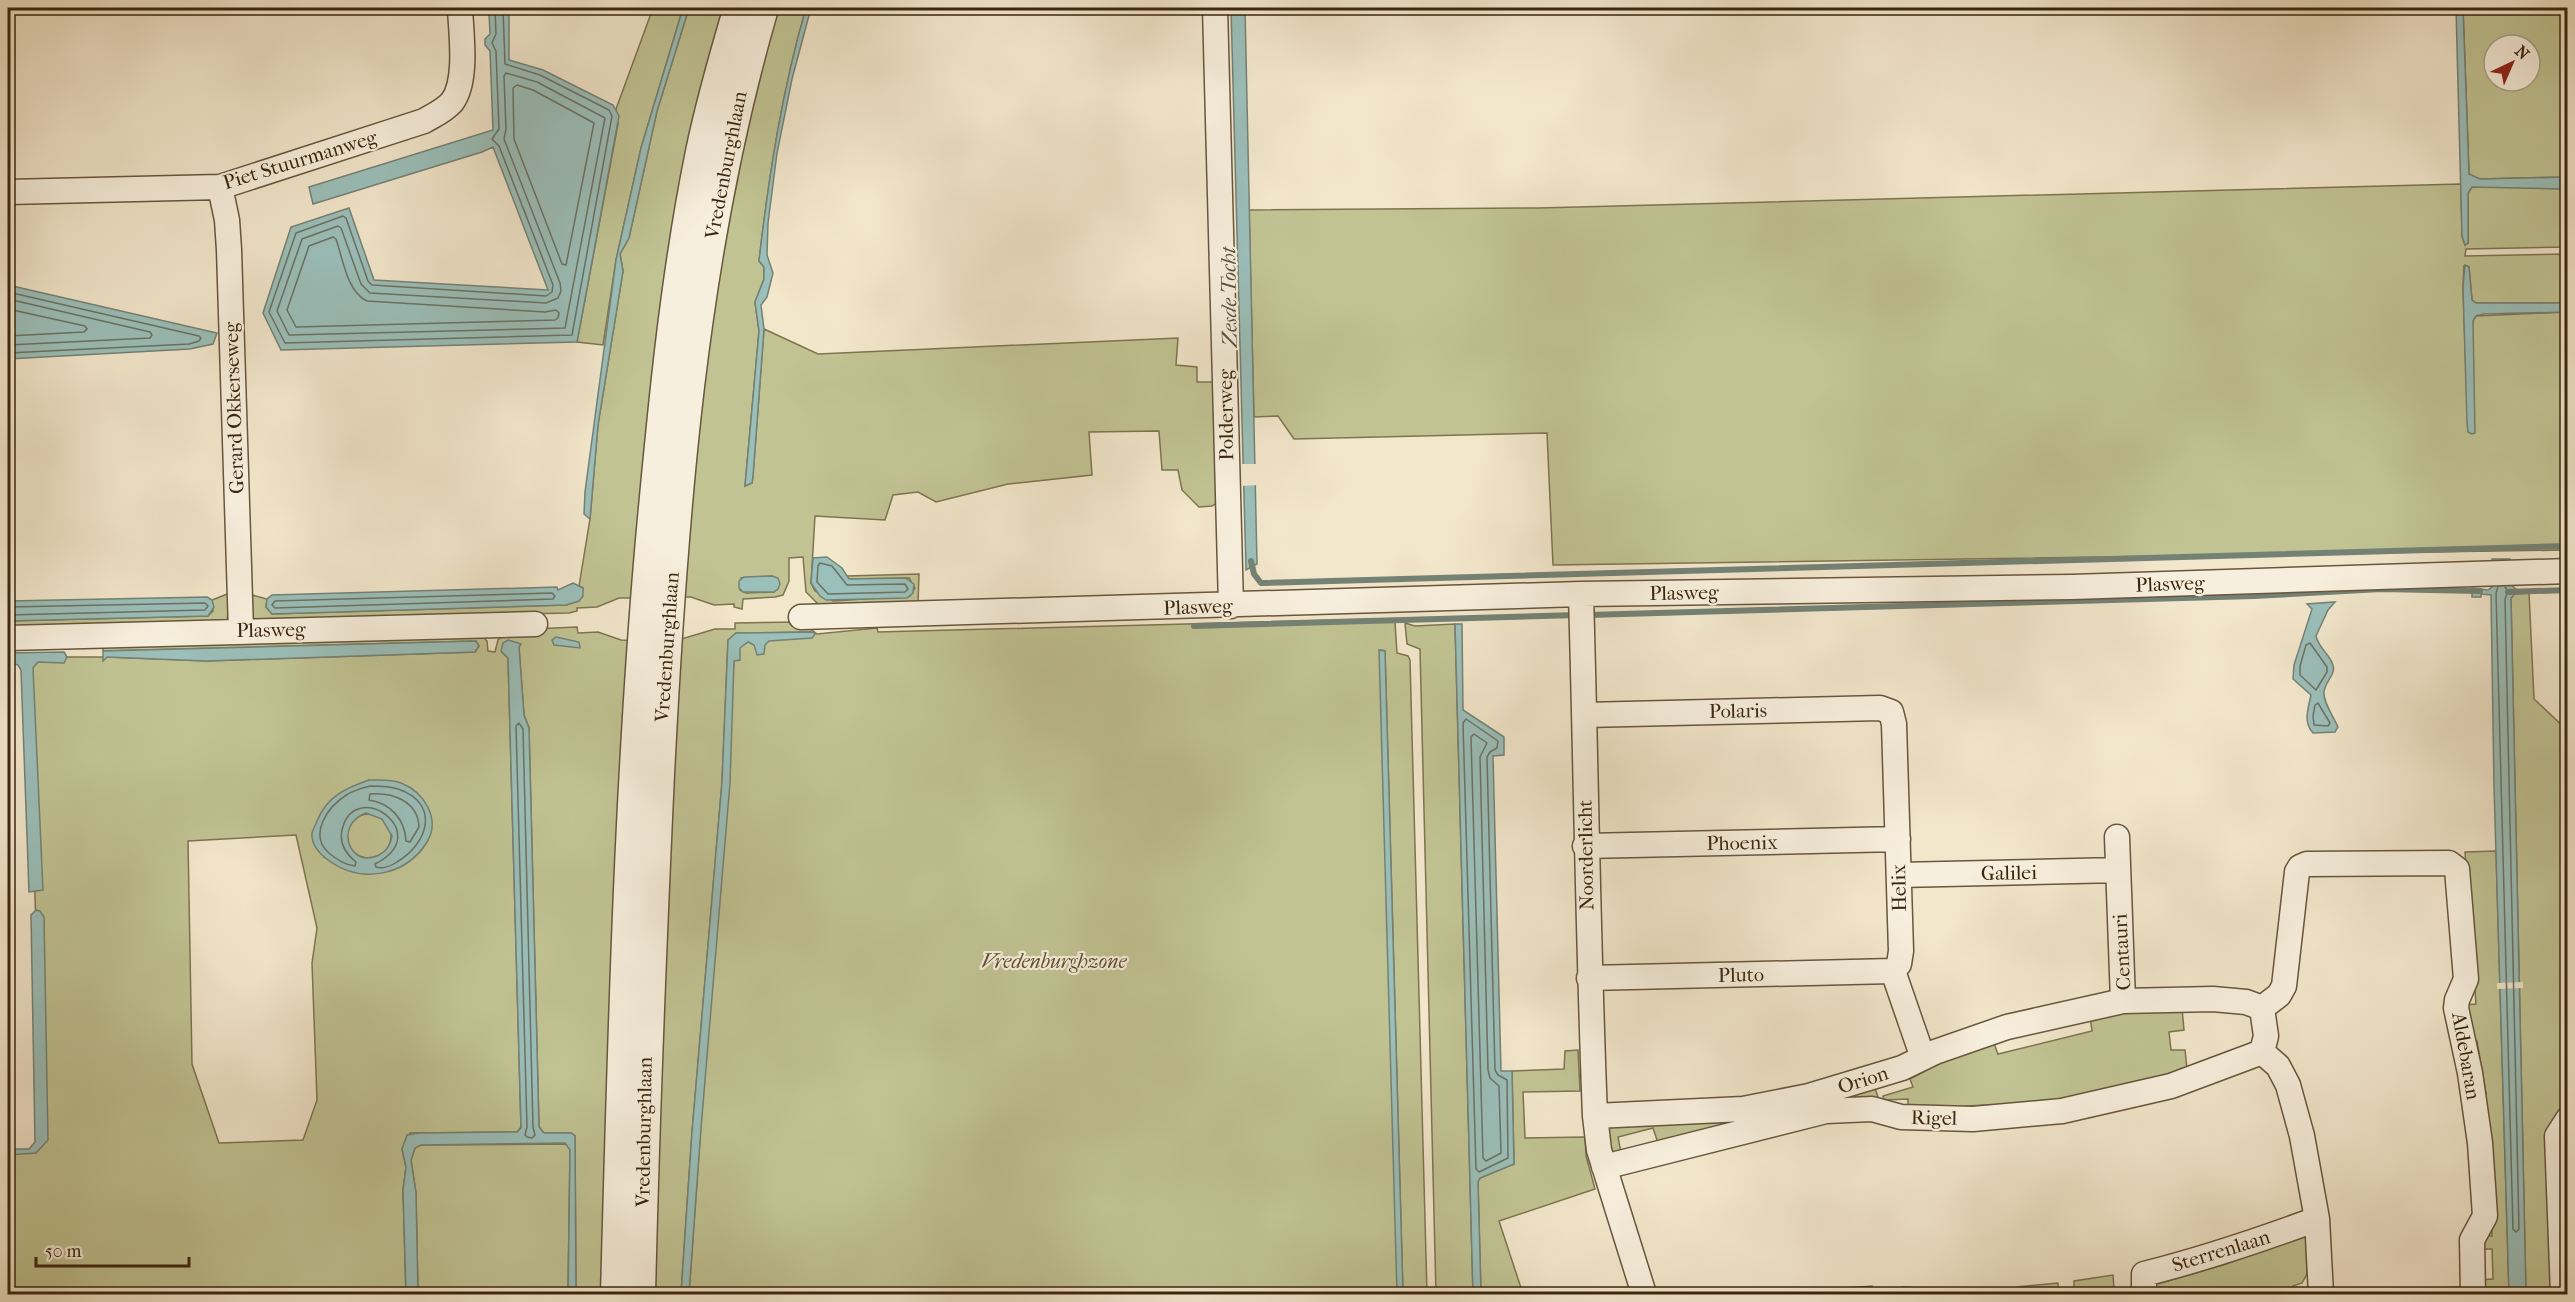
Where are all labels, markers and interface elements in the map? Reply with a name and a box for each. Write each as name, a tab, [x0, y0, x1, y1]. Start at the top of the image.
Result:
north arrow	[2482, 33, 2542, 93]
text: N	[2511, 42, 2534, 64]
street label: Vredenburghlaan	[700, 89, 752, 242]
street label: Piet Stuurmanweg	[220, 126, 380, 194]
water label: Zesde Tocht	[1216, 245, 1242, 349]
street label: Gerard Okkerseweg	[219, 321, 248, 494]
street label: Polderweg	[1214, 369, 1238, 461]
street label: Vredenburghlaan	[650, 571, 684, 724]
street label: Plasweg	[2135, 571, 2205, 597]
street label: Plasweg	[1649, 581, 1719, 605]
street label: Plasweg	[1163, 594, 1233, 620]
street label: Plasweg	[236, 618, 306, 642]
street label: Polaris	[1709, 699, 1767, 723]
street label: Noorderlicht	[1574, 800, 1598, 910]
street label: Phoenix	[1706, 831, 1778, 855]
street label: Galilei	[1981, 861, 2037, 885]
street label: Helix	[1887, 864, 1911, 912]
street label: Centauri	[2108, 913, 2135, 991]
park label: Vredenburghzone	[982, 950, 1127, 973]
street label: Pluto	[1718, 963, 1764, 987]
street label: Aldebaran	[2447, 1010, 2485, 1102]
street label: Vredenburghlaan	[631, 1056, 657, 1208]
street label: Orion	[1835, 1061, 1891, 1099]
street label: Rigel	[1911, 1106, 1958, 1130]
street label: Sterrenlaan	[2169, 1225, 2273, 1277]
scale bar	[36, 1230, 189, 1268]
text: 50 m	[45, 1241, 82, 1262]

